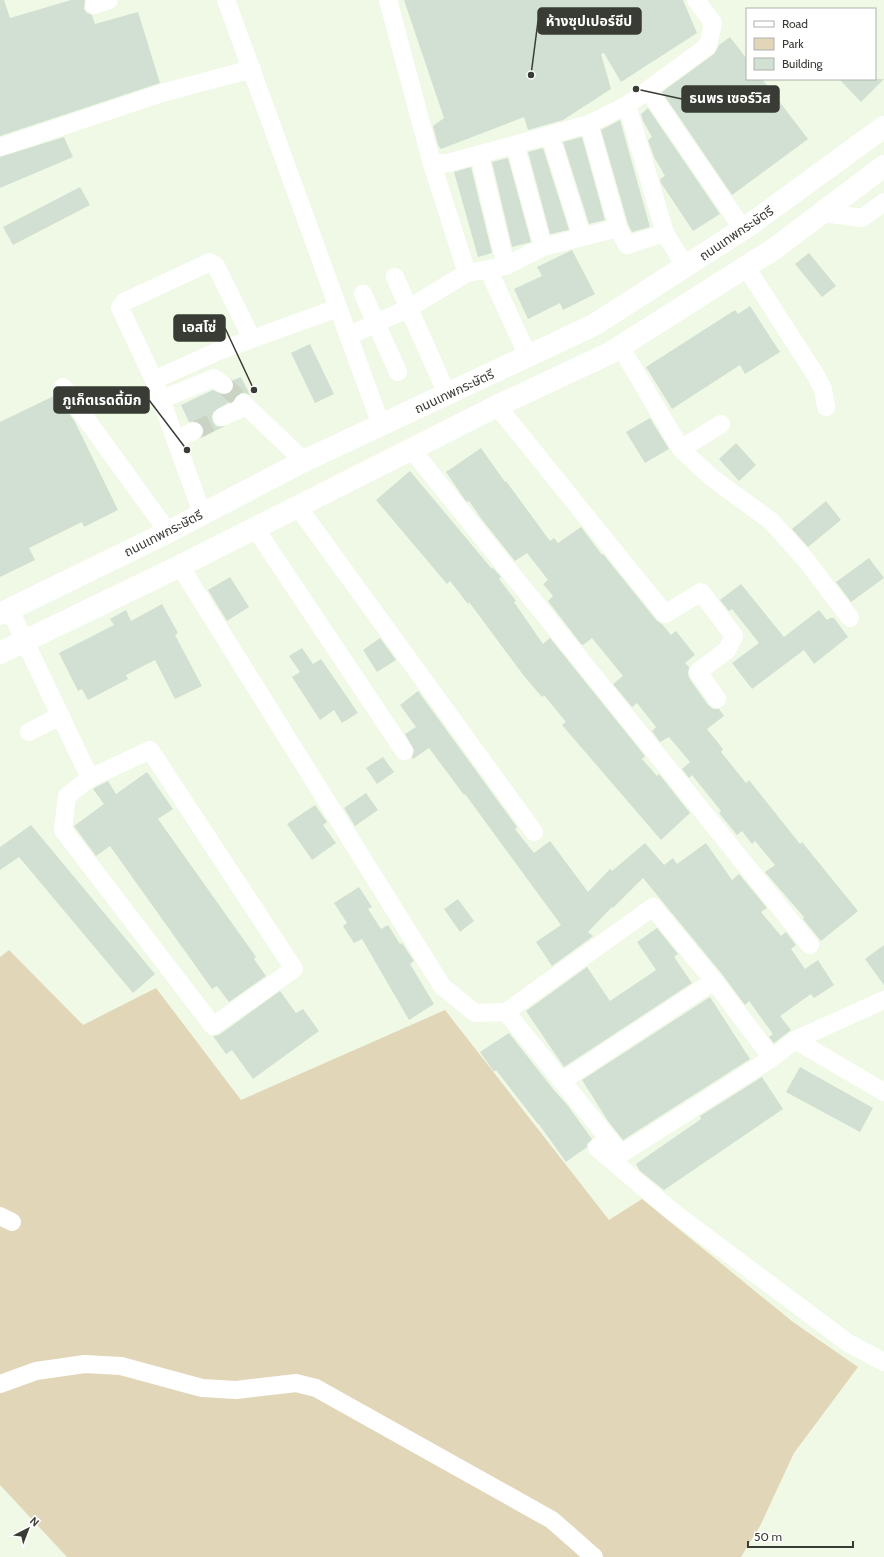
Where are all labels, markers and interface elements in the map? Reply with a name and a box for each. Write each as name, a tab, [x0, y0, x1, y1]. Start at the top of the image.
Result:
callout: ห้างซุปเปอร์ชีป	[538, 8, 641, 34]
legend	[746, 8, 876, 80]
text: ห้างซุปเปอร์ชีป	[546, 12, 632, 30]
text: Road	[782, 16, 808, 31]
text: Park	[782, 36, 804, 51]
text: Building	[782, 56, 824, 71]
callout: ธนพร เซอร์วิส	[682, 86, 779, 112]
text: ธนพร เซอร์วิส	[689, 89, 771, 107]
street label: ถนนเทพกระษัตรี	[696, 202, 776, 264]
callout: เอสโซ่	[174, 315, 225, 341]
text: เอสโซ่	[182, 318, 216, 336]
street label: ถนนเทพกระษัตรี	[412, 366, 496, 416]
callout: ภูเก็ตเรดดี้มิก	[54, 387, 149, 413]
text: ภูเก็ตเรดดี้มิก	[62, 390, 142, 410]
street label: ถนนเทพกระษัตรี	[121, 506, 205, 560]
north arrow	[8, 1509, 48, 1549]
text: N	[27, 1514, 42, 1529]
scale bar	[748, 1523, 853, 1549]
text: 50 m	[754, 1529, 782, 1544]

